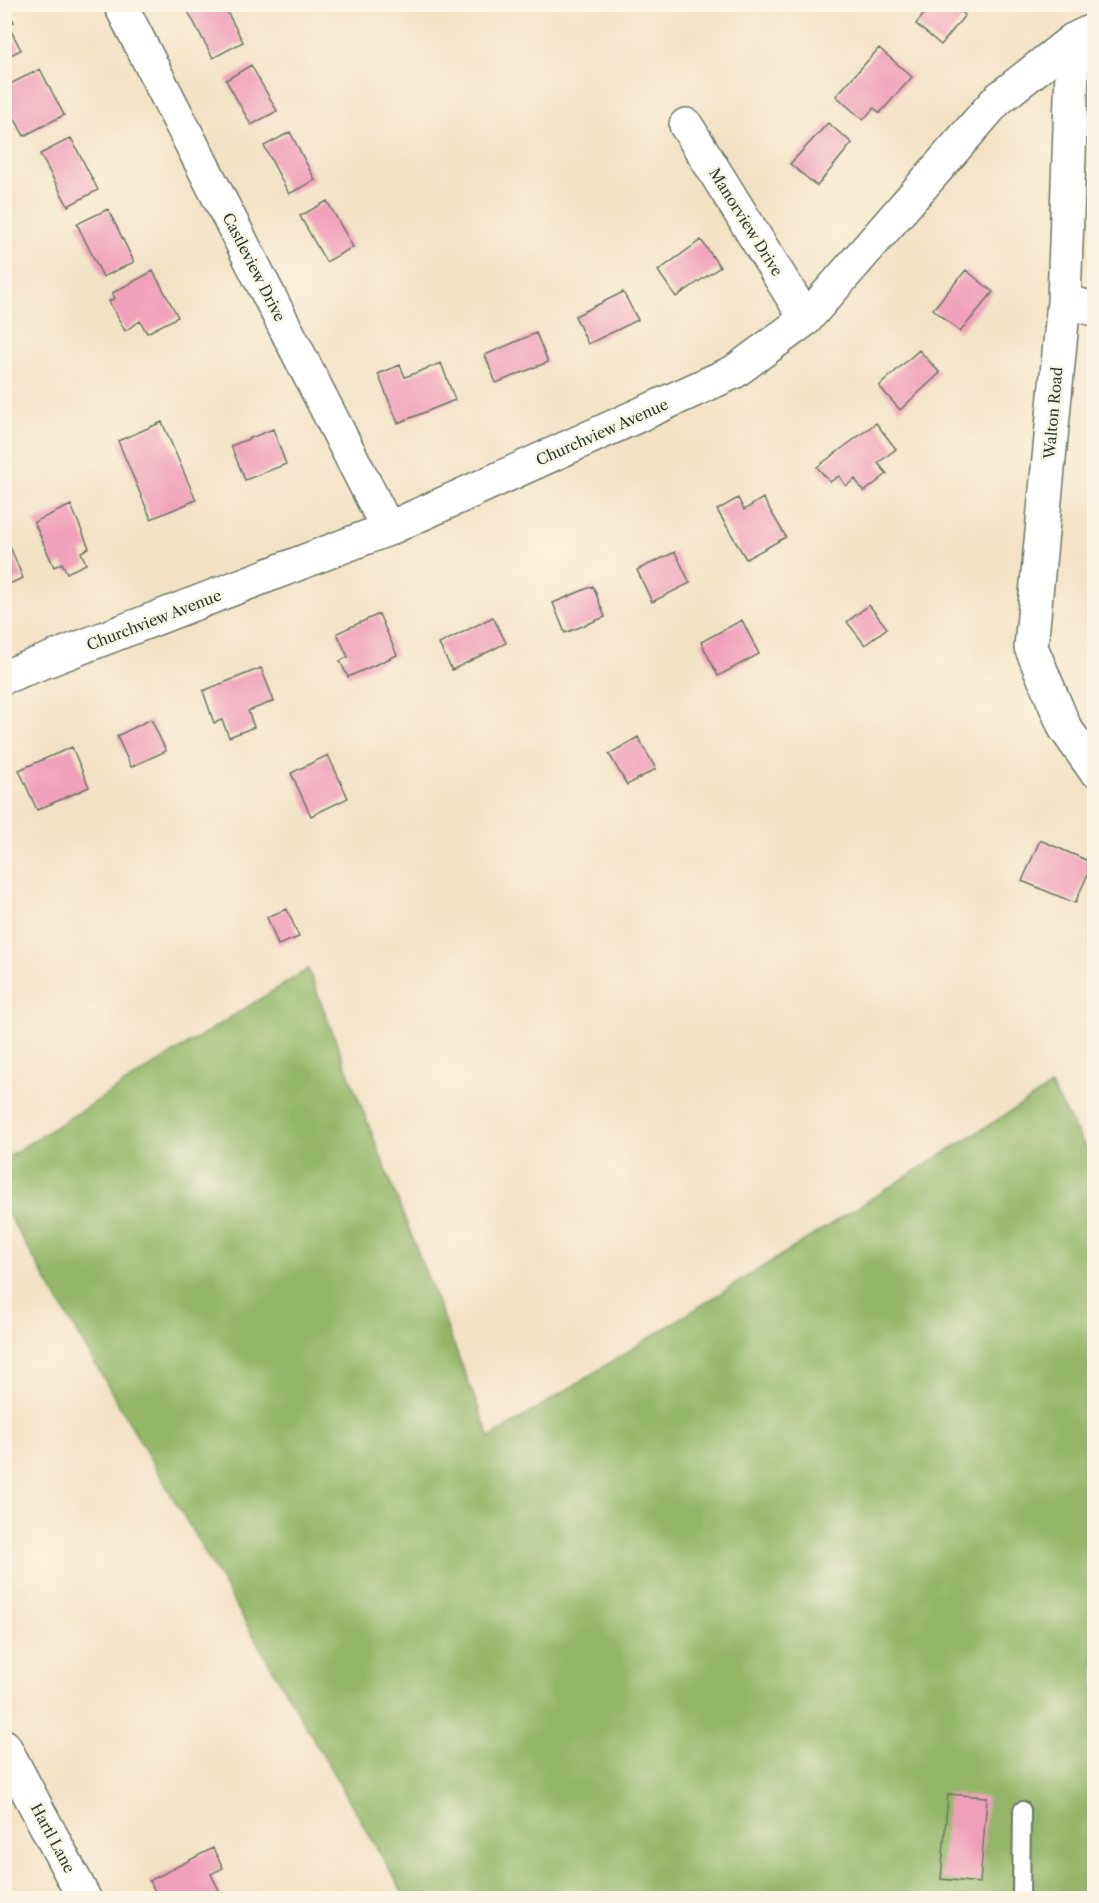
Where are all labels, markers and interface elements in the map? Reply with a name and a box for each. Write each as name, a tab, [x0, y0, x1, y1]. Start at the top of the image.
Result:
street label: Manorview Drive	[705, 165, 787, 279]
street label: Castleview Drive	[218, 209, 290, 325]
street label: Walton Road	[1039, 366, 1066, 461]
street label: Churchview Avenue	[533, 394, 671, 470]
street label: Churchview Avenue	[84, 586, 224, 654]
street label: Hartl Lane	[27, 1800, 79, 1876]

